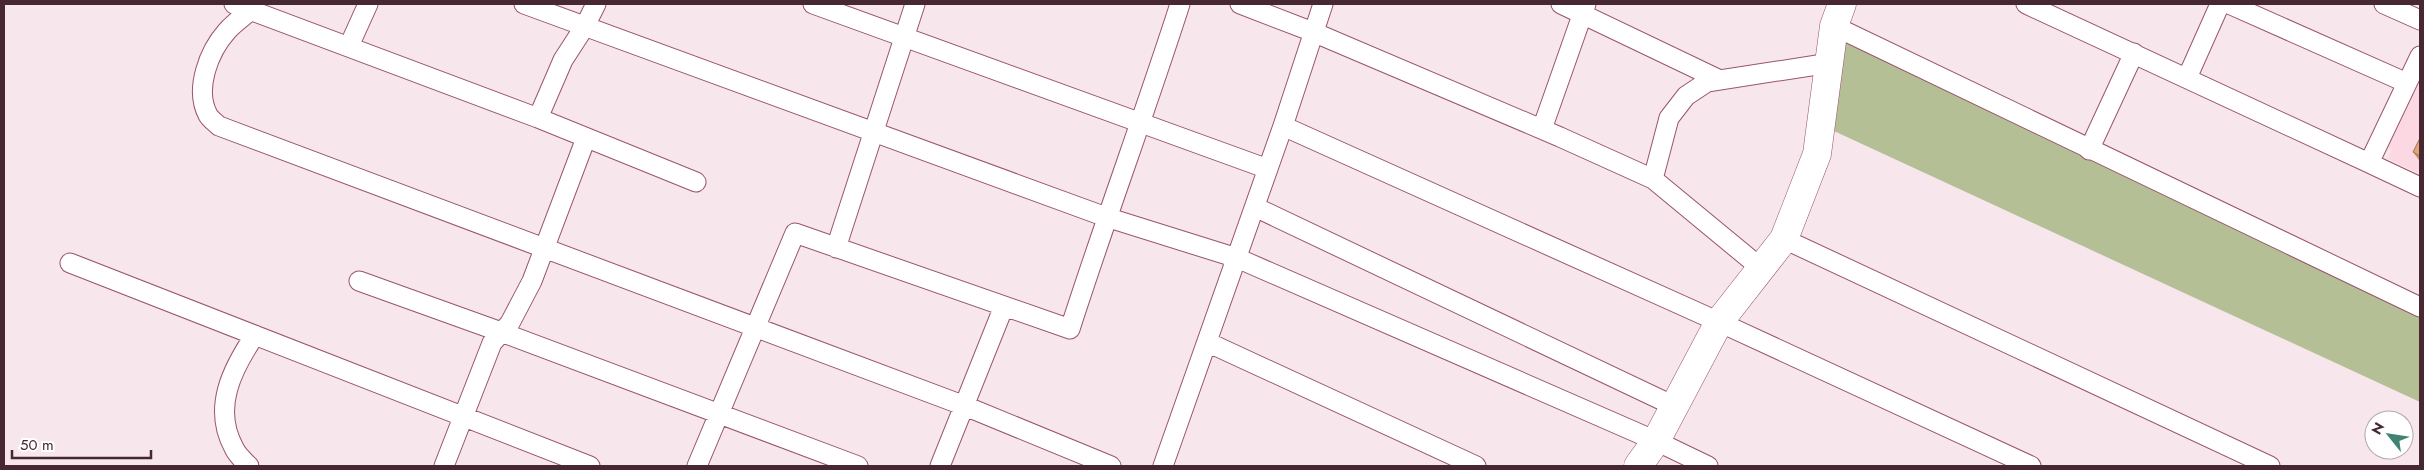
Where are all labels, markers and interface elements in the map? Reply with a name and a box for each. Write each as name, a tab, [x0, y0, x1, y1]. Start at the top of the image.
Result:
north arrow	[2364, 410, 2414, 460]
text: N	[2366, 419, 2389, 438]
scale bar	[12, 428, 151, 460]
text: 50 m	[20, 434, 54, 456]

